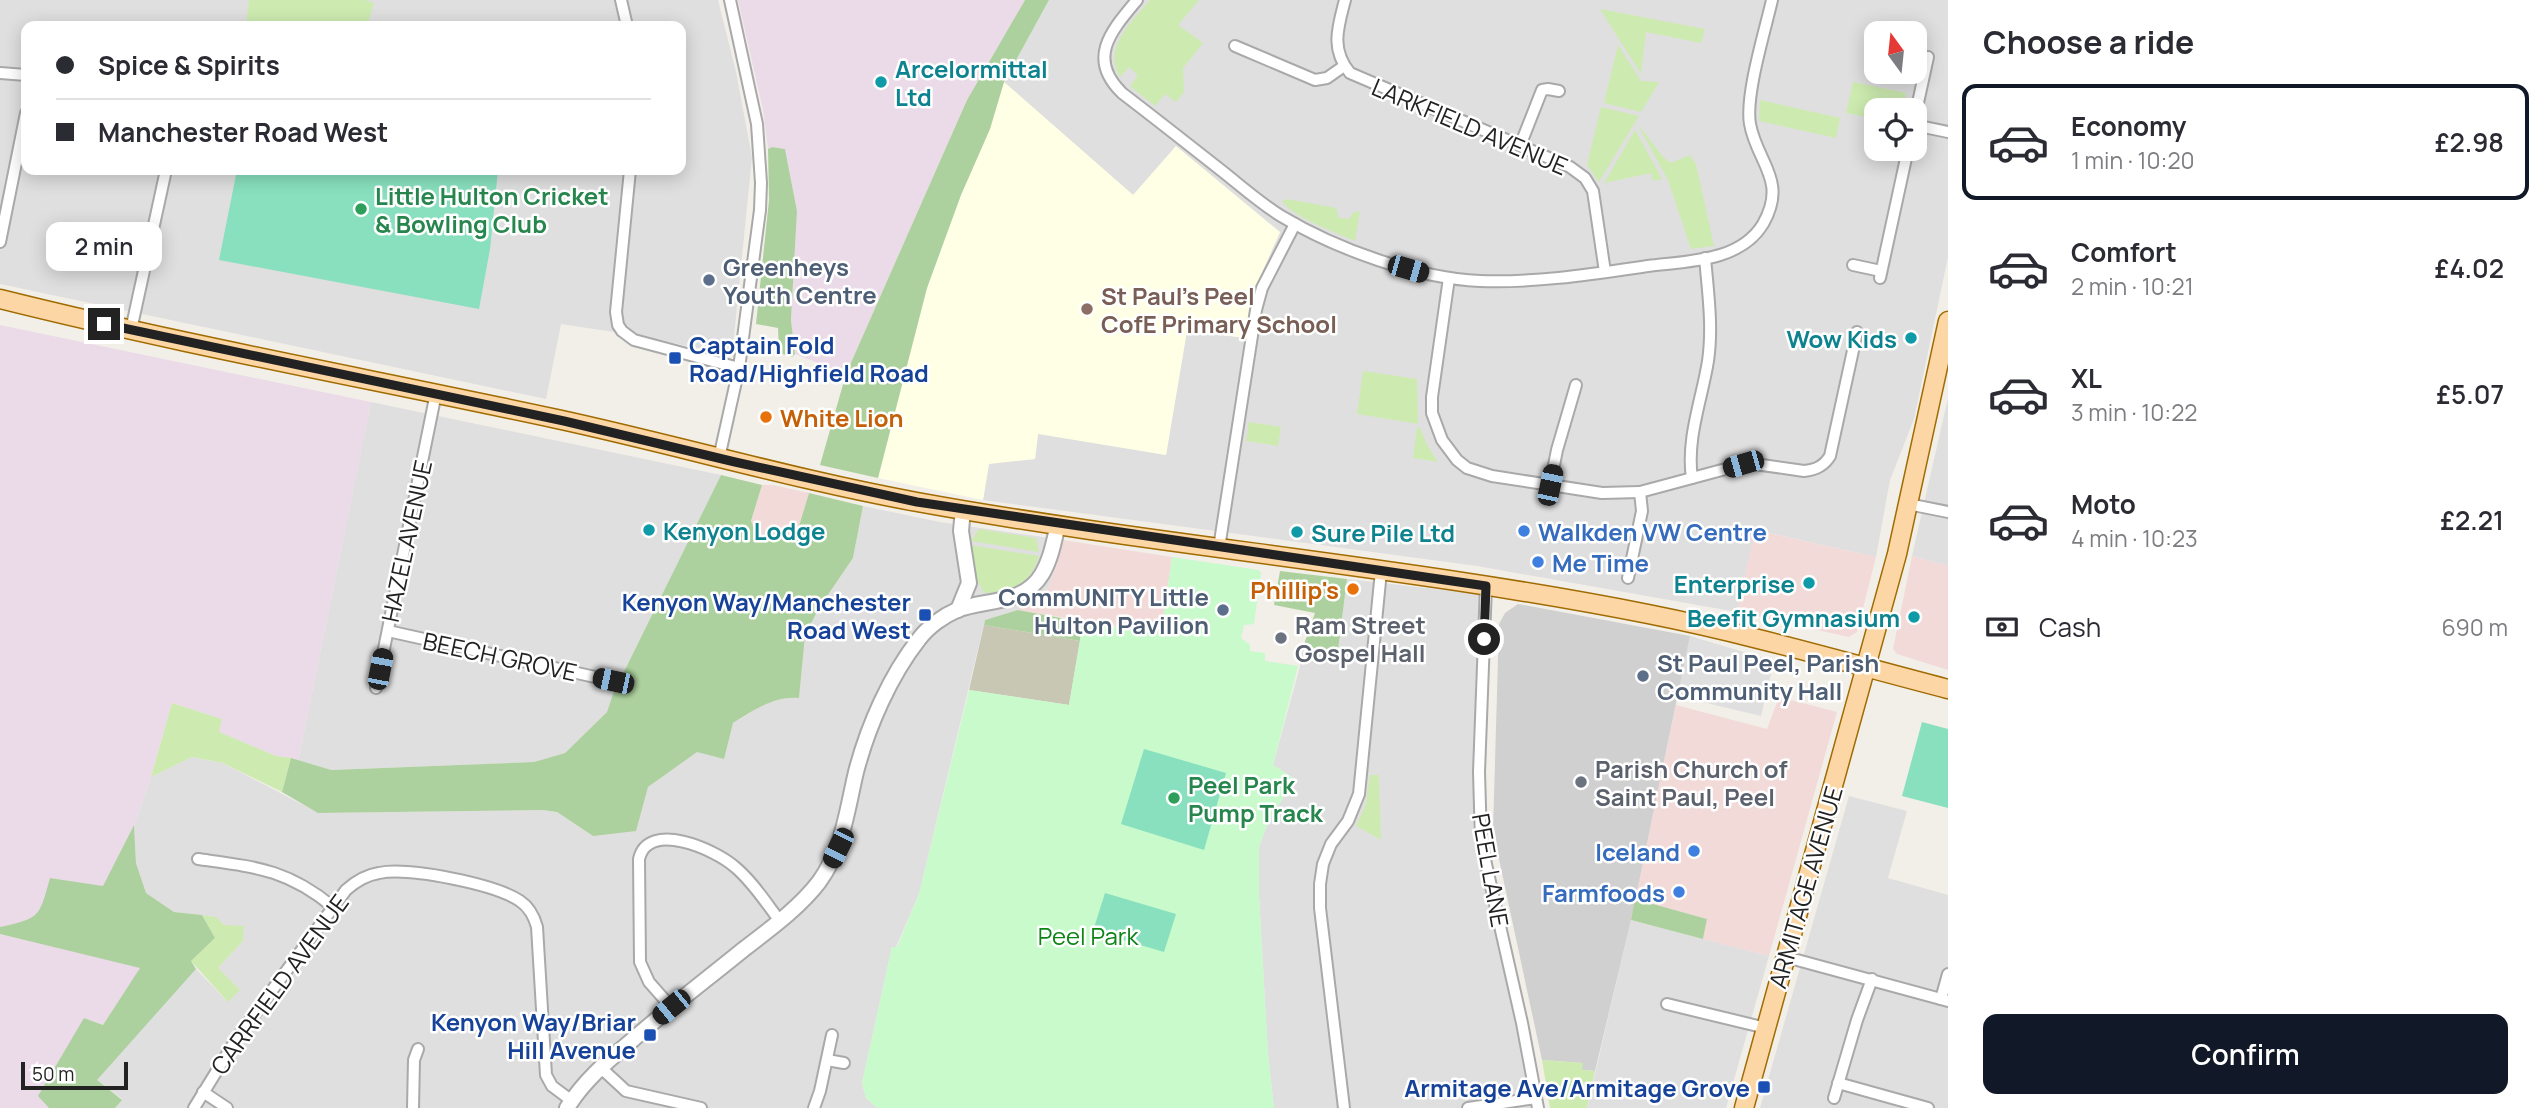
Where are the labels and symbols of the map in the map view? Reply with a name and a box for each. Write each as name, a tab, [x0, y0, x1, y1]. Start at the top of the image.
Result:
north arrow	[1864, 21, 1927, 84]
place label: Arcelormittal Ltd	[895, 52, 1048, 113]
street label: LARKFIELD AVENUE	[1367, 70, 1573, 182]
marker: Arcelormittal Ltd	[873, 74, 889, 90]
place label: Little Hulton Cricket & Bowling Club	[375, 179, 609, 240]
marker: Little Hulton Cricket & Bowling Club	[353, 201, 369, 217]
callout: 2 min	[46, 222, 162, 272]
place label: Greenheys Youth Centre	[723, 250, 877, 311]
car	[1385, 253, 1432, 285]
marker: Greenheys Youth Centre	[701, 272, 717, 288]
place label: St Paul's Peel CofE Primary School	[1101, 279, 1337, 340]
marker: St Paul's Peel CofE Primary School	[1079, 301, 1095, 317]
route end	[88, 308, 120, 340]
place label: Wow Kids	[1787, 322, 1897, 355]
place label: Captain Fold Road/Highfield Road	[689, 328, 929, 389]
marker: Wow Kids	[1903, 330, 1919, 346]
marker: Captain Fold Road/Highfield Road	[667, 350, 683, 366]
place label: White Lion	[780, 401, 904, 434]
marker: White Lion	[758, 409, 774, 425]
car	[1720, 448, 1767, 480]
street label: HAZEL AVENUE	[373, 457, 439, 625]
car	[1536, 462, 1565, 508]
place label: Kenyon Lodge	[663, 514, 825, 547]
place label: Walkden VW Centre	[1538, 515, 1767, 548]
place label: Sure Pile Ltd	[1311, 516, 1455, 549]
marker: Kenyon Lodge	[641, 522, 657, 538]
marker: Walkden VW Centre	[1516, 523, 1532, 539]
marker: Sure Pile Ltd	[1289, 524, 1305, 540]
place label: Me Time	[1552, 546, 1649, 579]
marker: Me Time	[1530, 554, 1546, 570]
place label: Enterprise	[1674, 567, 1795, 600]
place label: Phillip's	[1250, 573, 1339, 606]
marker: Enterprise	[1801, 575, 1817, 591]
place label: CommUNITY Little Hulton Pavilion	[998, 580, 1209, 641]
marker: Phillip's	[1345, 581, 1361, 597]
place label: Kenyon Way/Manchester Road West	[622, 585, 911, 646]
place label: Beefit Gymnasium	[1687, 601, 1900, 634]
marker: CommUNITY Little Hulton Pavilion	[1215, 602, 1231, 618]
marker: Kenyon Way/Manchester Road West	[917, 607, 933, 623]
place label: Ram Street Gospel Hall	[1295, 608, 1426, 669]
marker: Beefit Gymnasium	[1906, 609, 1922, 625]
route start	[1468, 623, 1500, 655]
street label: BEECH GROVE	[420, 624, 580, 688]
marker: Ram Street Gospel Hall	[1273, 630, 1289, 646]
car	[366, 646, 395, 692]
place label: St Paul Peel, Parish Community Hall	[1657, 646, 1879, 707]
car	[591, 666, 636, 696]
marker: St Paul Peel, Parish Community Hall	[1635, 668, 1651, 684]
place label: Parish Church of Saint Paul, Peel	[1595, 752, 1788, 813]
place label: Peel Park Pump Track	[1188, 768, 1324, 829]
marker: Parish Church of Saint Paul, Peel	[1573, 774, 1589, 790]
street label: ARMITAGE AVENUE	[1760, 782, 1850, 992]
marker: Peel Park Pump Track	[1166, 790, 1182, 806]
street label: PEEL LANE	[1465, 810, 1517, 930]
car	[820, 825, 857, 871]
place label: Iceland	[1595, 835, 1680, 868]
marker: Iceland	[1686, 843, 1702, 859]
place label: Farmfoods	[1542, 876, 1665, 909]
marker: Farmfoods	[1671, 884, 1687, 900]
street label: CARRFIELD AVENUE	[202, 887, 356, 1081]
park label: Peel Park	[1038, 919, 1139, 952]
car	[649, 986, 694, 1028]
place label: Kenyon Way/Briar Hill Avenue	[431, 1005, 636, 1066]
marker: Kenyon Way/Briar Hill Avenue	[642, 1027, 658, 1043]
scale bar	[21, 1059, 128, 1091]
place label: Armitage Ave/Armitage Grove	[1404, 1071, 1750, 1104]
marker: Armitage Ave/Armitage Grove	[1756, 1079, 1772, 1095]

